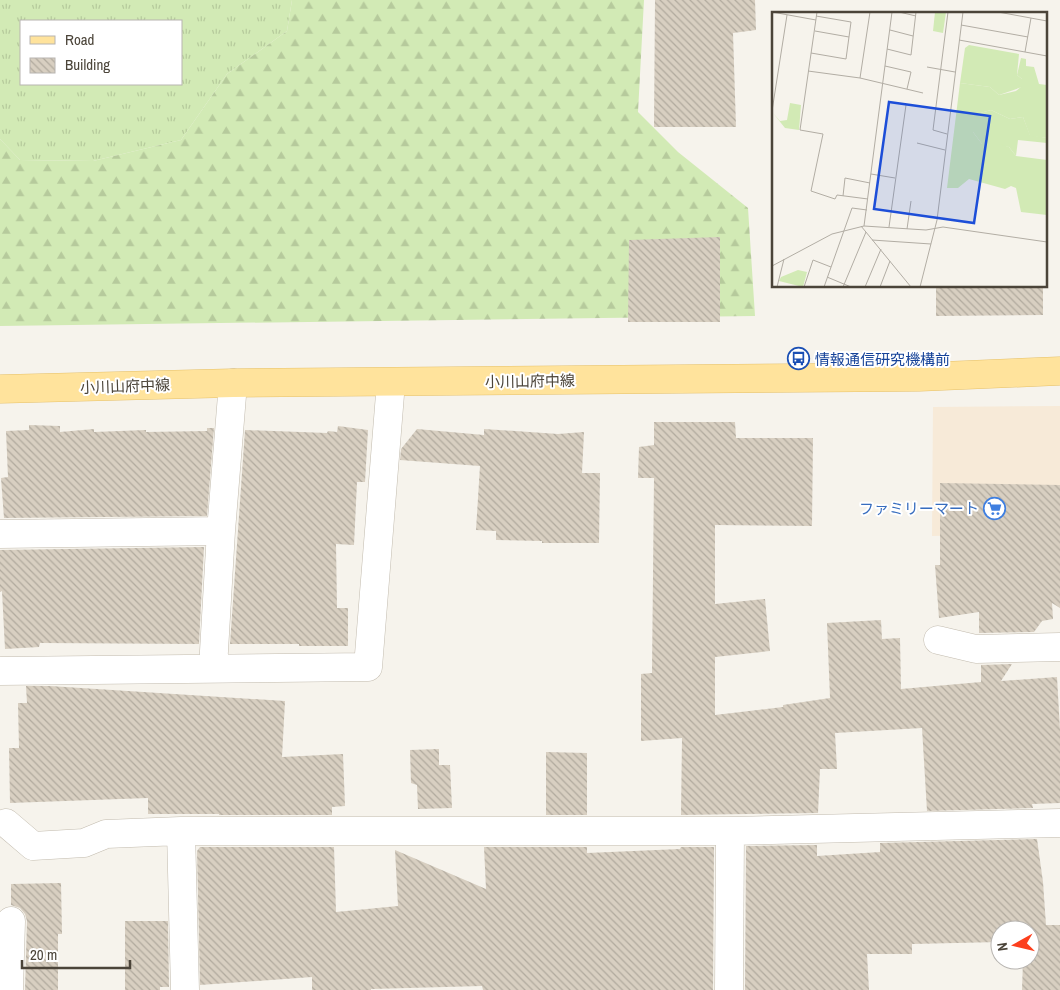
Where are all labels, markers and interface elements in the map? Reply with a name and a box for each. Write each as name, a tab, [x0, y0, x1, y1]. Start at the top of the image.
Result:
inset map	[772, 12, 1048, 288]
legend	[20, 20, 182, 85]
text: Road	[65, 29, 94, 50]
text: Building	[65, 54, 110, 75]
bus stop icon: 情報通信研究機構前	[787, 347, 811, 371]
place label: 情報通信研究機構前	[815, 349, 950, 370]
street label: 小川山府中線	[485, 370, 575, 392]
street label: 小川山府中線	[80, 374, 170, 398]
supermarket icon: ファミリーマート	[983, 496, 1007, 520]
place label: ファミリーマート	[859, 498, 979, 519]
north arrow	[990, 920, 1040, 970]
scale bar	[22, 938, 130, 970]
text: N	[993, 941, 1012, 952]
text: 20 m	[30, 944, 57, 965]

